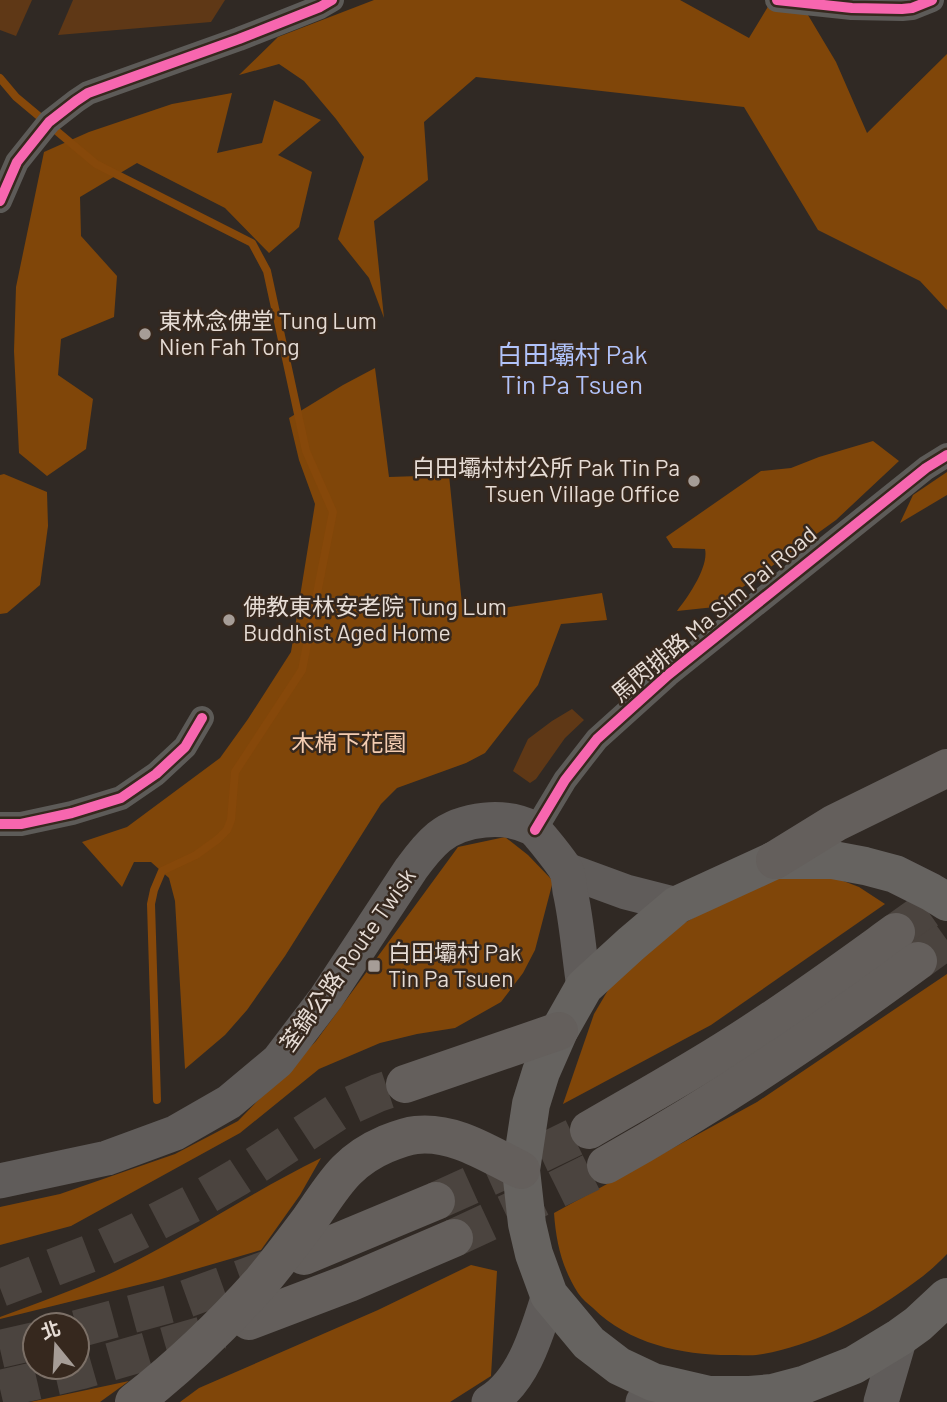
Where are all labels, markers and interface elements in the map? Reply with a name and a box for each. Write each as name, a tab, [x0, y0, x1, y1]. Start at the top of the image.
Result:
place label: 東林念佛堂 Tung Lum Nien Fah Tong	[159, 306, 377, 360]
marker: 東林念佛堂 Tung Lum Nien Fah Tong	[137, 326, 153, 342]
district label: 白田壩村 Pak Tin Pa Tsuen	[497, 338, 647, 399]
place label: 白田壩村村公所 Pak Tin Pa Tsuen Village Office	[412, 453, 680, 507]
marker: 白田壩村村公所 Pak Tin Pa Tsuen Village Office	[686, 473, 702, 489]
street label: 馬閃排路 Ma Sim Pai Road	[605, 519, 822, 707]
place label: 佛教東林安老院 Tung Lum Buddhist Aged Home	[243, 592, 507, 646]
marker: 佛教東林安老院 Tung Lum Buddhist Aged Home	[221, 612, 237, 628]
park label: 木棉下花園	[292, 728, 407, 756]
street label: 荃錦公路 Route Twisk	[273, 862, 421, 1057]
place label: 白田壩村 Pak Tin Pa Tsuen	[388, 938, 521, 992]
marker: 白田壩村 Pak Tin Pa Tsuen	[366, 958, 382, 974]
north arrow	[21, 1311, 91, 1381]
text: 北	[38, 1315, 63, 1343]

